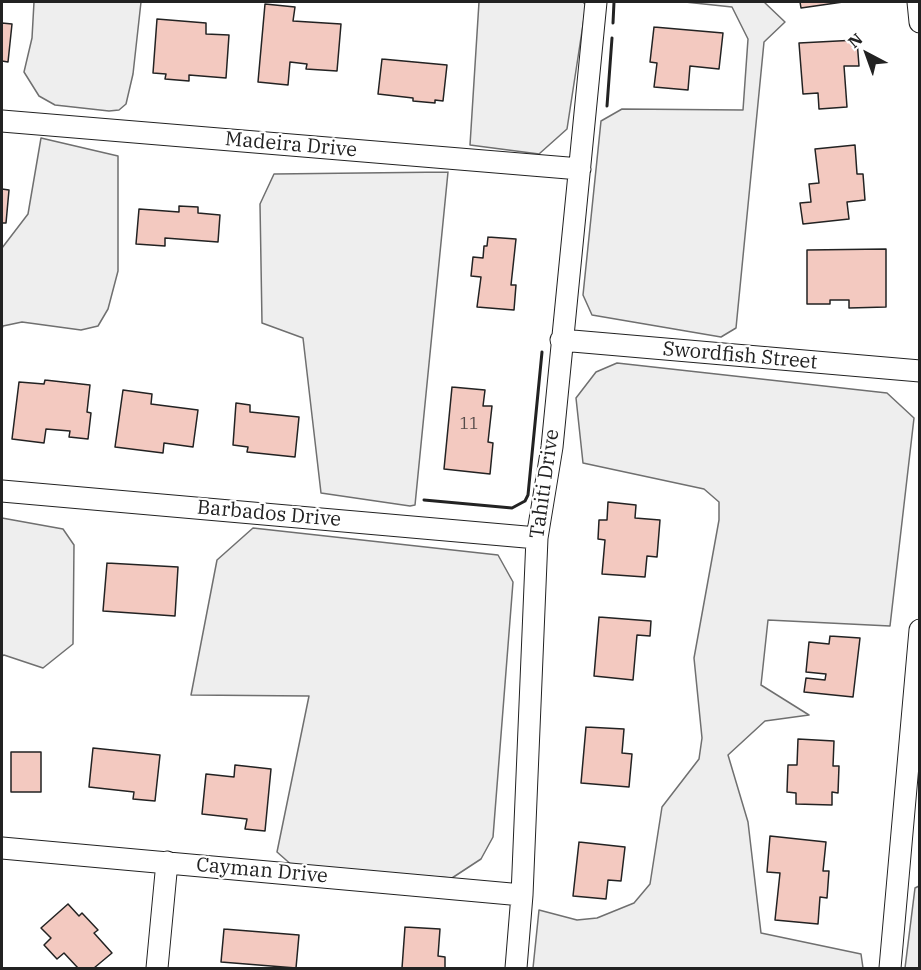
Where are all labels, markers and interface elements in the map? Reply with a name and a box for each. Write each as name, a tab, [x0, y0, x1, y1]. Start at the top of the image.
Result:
north arrow	[837, 24, 897, 84]
text: N	[844, 29, 867, 52]
street label: Madeira Drive	[224, 127, 358, 163]
street label: Swordfish Street	[662, 337, 818, 375]
house number: 11	[459, 414, 479, 434]
street label: Tahiti Drive	[525, 428, 565, 540]
street label: Barbados Drive	[196, 496, 342, 532]
street label: Cayman Drive	[195, 853, 329, 889]

